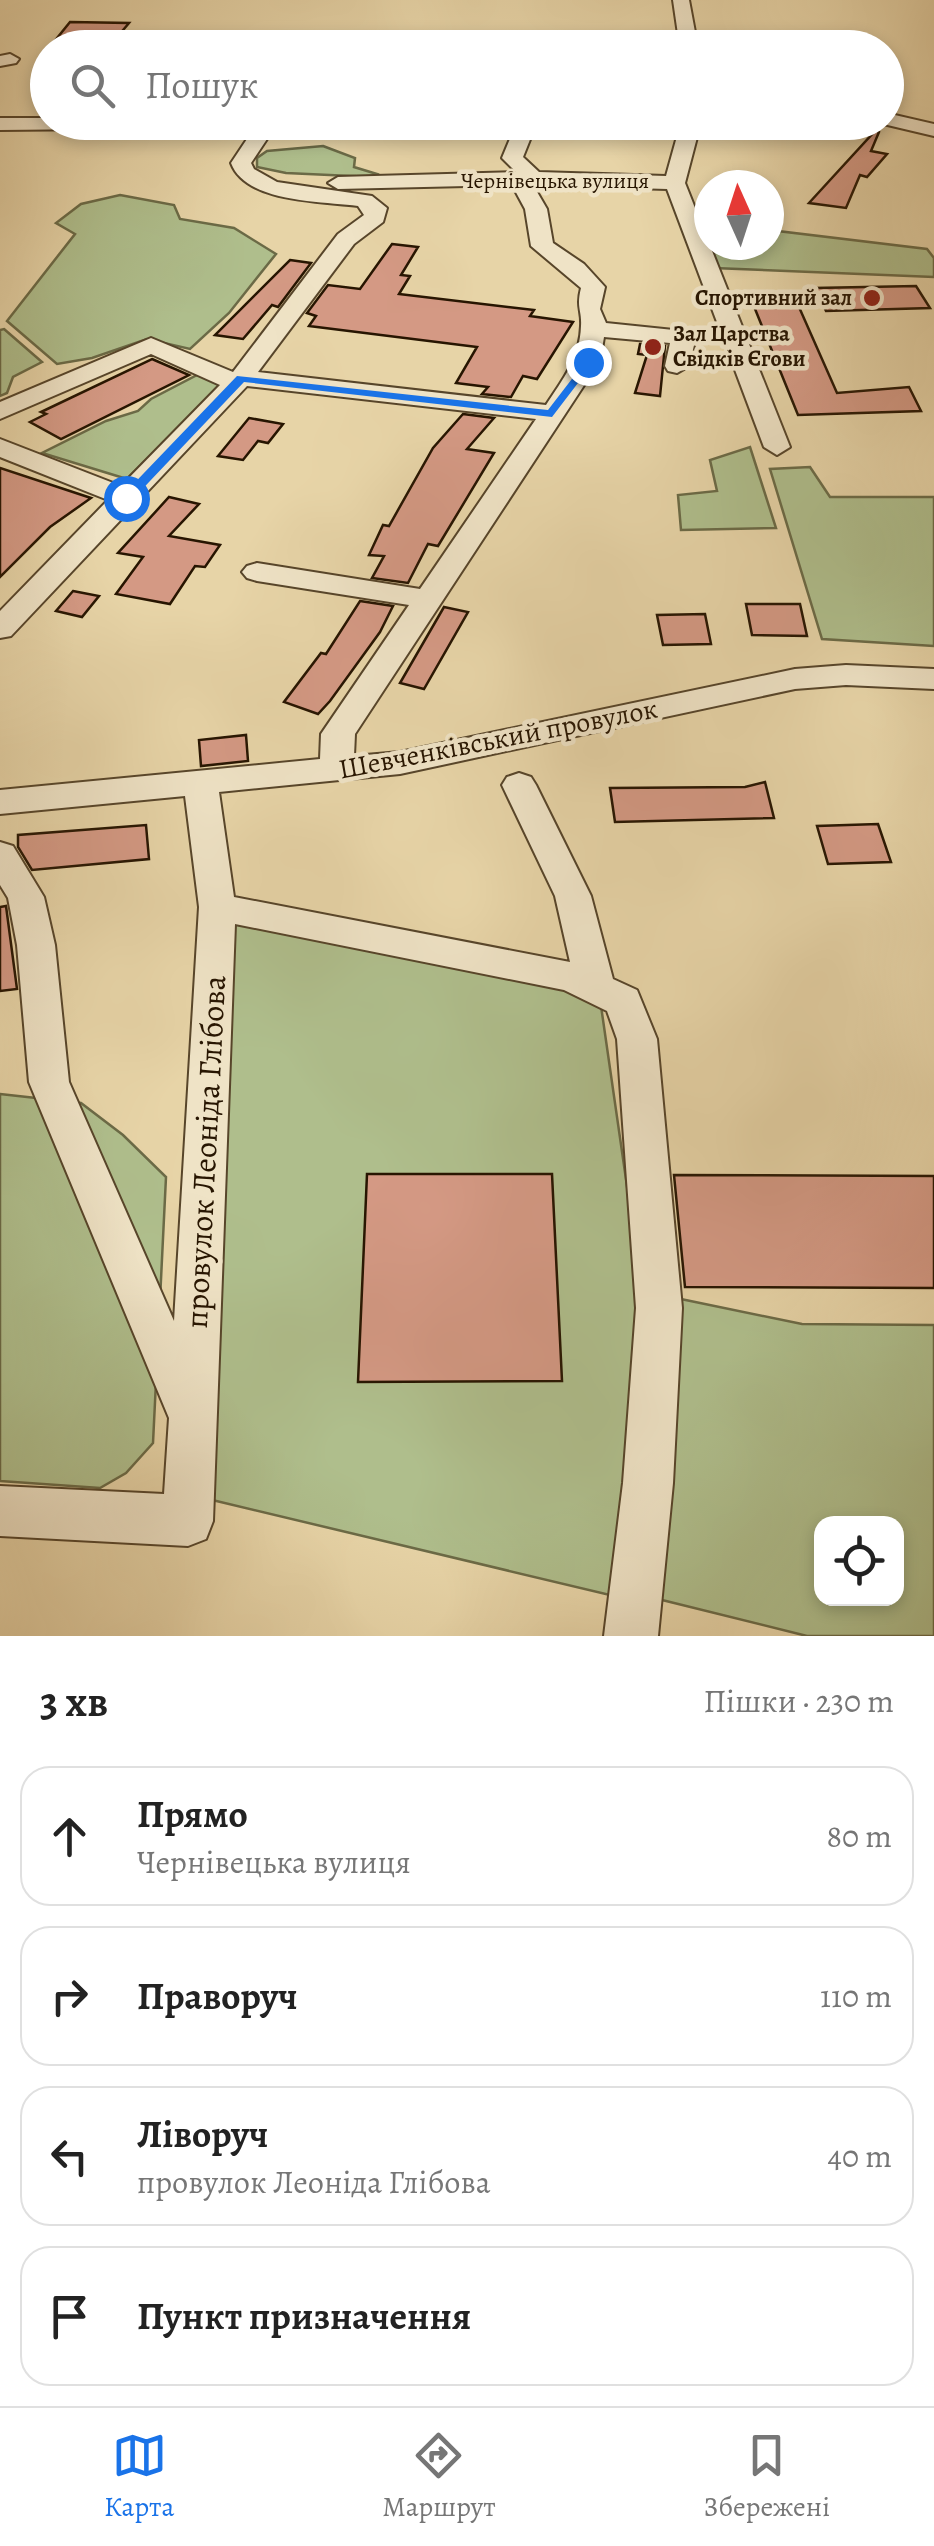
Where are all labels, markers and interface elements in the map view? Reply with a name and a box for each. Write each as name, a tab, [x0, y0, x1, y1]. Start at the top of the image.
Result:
search box	[30, 30, 904, 140]
icon: search	[65, 58, 120, 113]
text: Пошук	[145, 59, 258, 111]
street label: Чернівецька вулиця	[461, 166, 649, 196]
north arrow	[694, 170, 784, 260]
place label: Спортивний зал	[695, 283, 852, 313]
marker: Спортивний зал	[861, 287, 883, 309]
place label: Зал Царства Свідків Єгови	[673, 319, 806, 374]
marker: Зал Царства Свідків Єгови	[642, 336, 664, 358]
route end	[566, 340, 612, 386]
route start	[104, 476, 150, 522]
street label: Шевченківський провулок	[335, 689, 661, 789]
street label: провулок Леоніда Глібова	[174, 974, 236, 1330]
map controls	[814, 1516, 904, 1606]
button: locate	[814, 1516, 904, 1606]
text: 3 хв	[40, 1673, 108, 1730]
text: Пішки · 230 m	[704, 1679, 894, 1723]
text: Прямо	[137, 1788, 248, 1840]
icon: ahead	[42, 1809, 97, 1864]
text: 80 m	[826, 1814, 892, 1858]
text: Чернівецька вулиця	[137, 1840, 411, 1884]
icon: right	[42, 1969, 97, 2024]
text: Праворуч	[137, 1970, 298, 2022]
text: 110 m	[820, 1974, 892, 2018]
text: Ліворуч	[137, 2108, 268, 2160]
icon: left	[42, 2129, 97, 2184]
text: 40 m	[827, 2134, 892, 2178]
text: провулок Леоніда Глібова	[137, 2160, 490, 2204]
icon: arrive	[42, 2289, 97, 2344]
text: Пункт призначення	[137, 2290, 471, 2342]
tab: Карта	[104, 2428, 174, 2526]
tab: Маршрут	[382, 2428, 496, 2526]
tab: Збережені	[703, 2428, 830, 2526]

